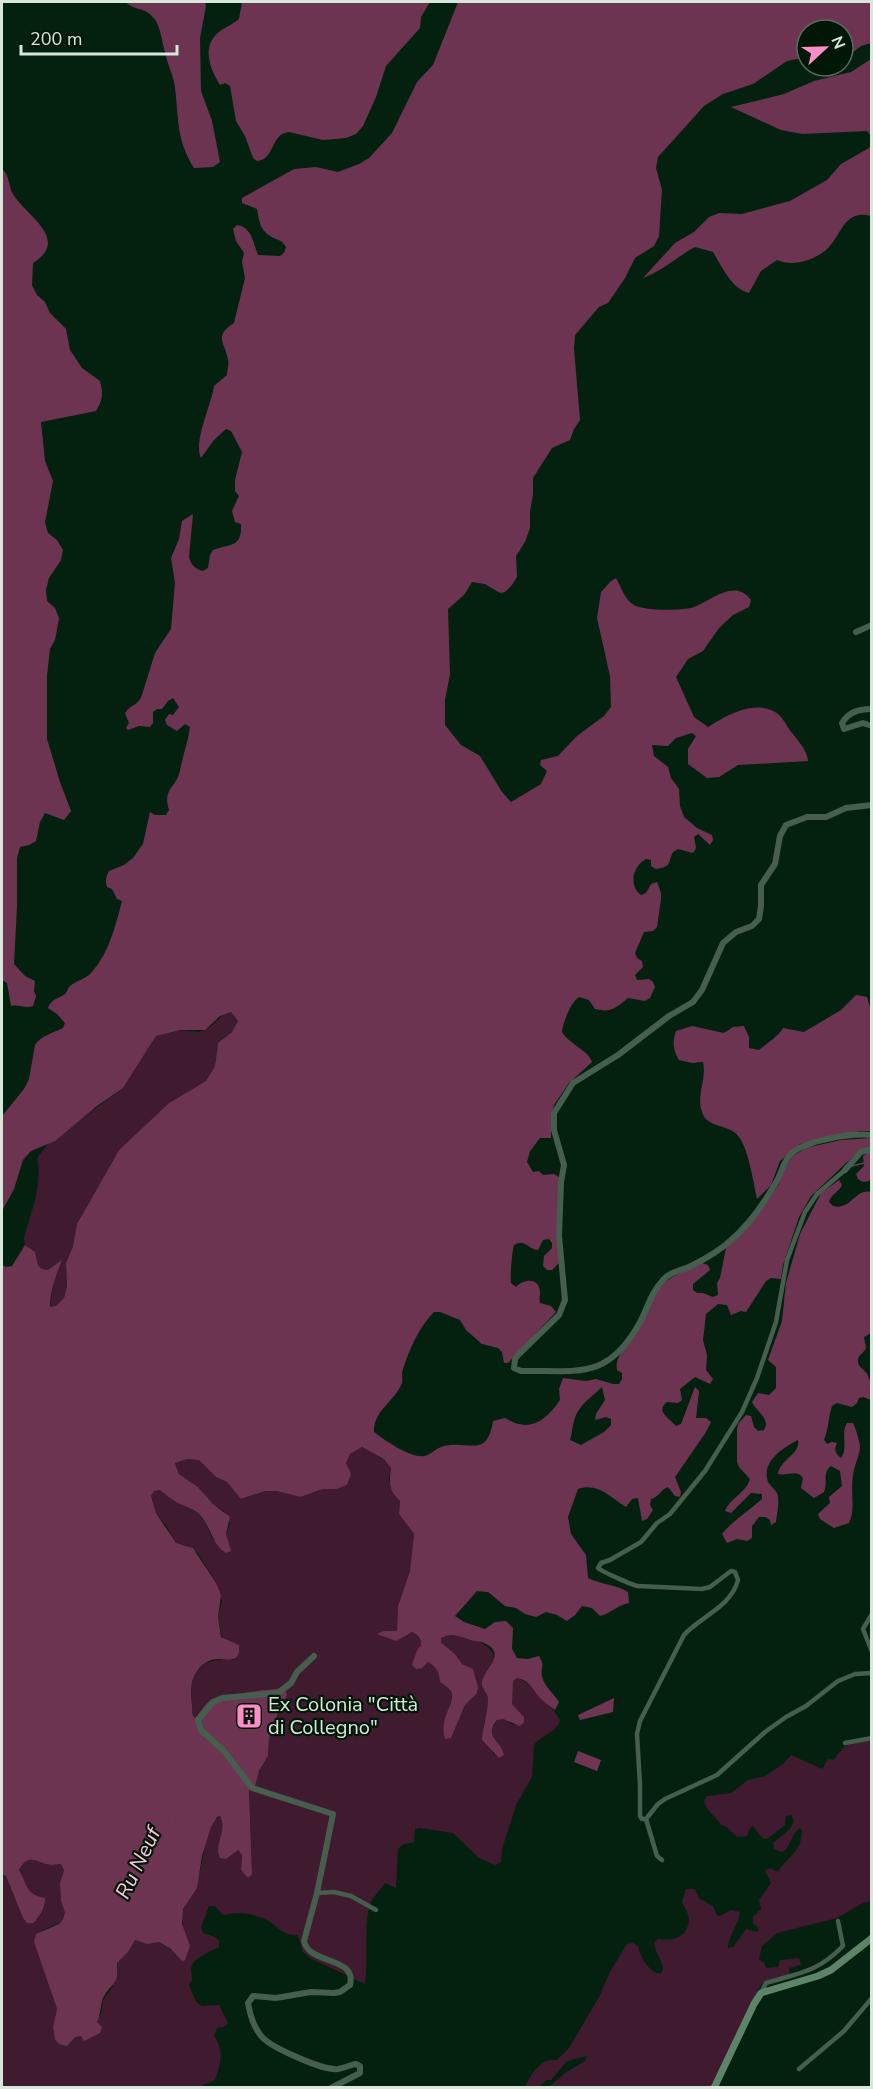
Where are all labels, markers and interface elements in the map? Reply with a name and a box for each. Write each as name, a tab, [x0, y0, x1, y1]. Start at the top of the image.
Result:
scale bar	[21, 18, 177, 56]
north arrow	[795, 18, 855, 78]
text: 200 m	[30, 27, 82, 51]
text: N	[826, 33, 850, 52]
place label: Ex Colonia "Città di Collegno"	[268, 1691, 418, 1741]
building icon: Ex Colonia "Città di Collegno"	[234, 1701, 264, 1731]
water label: Ru Neuf	[109, 1821, 168, 1904]

